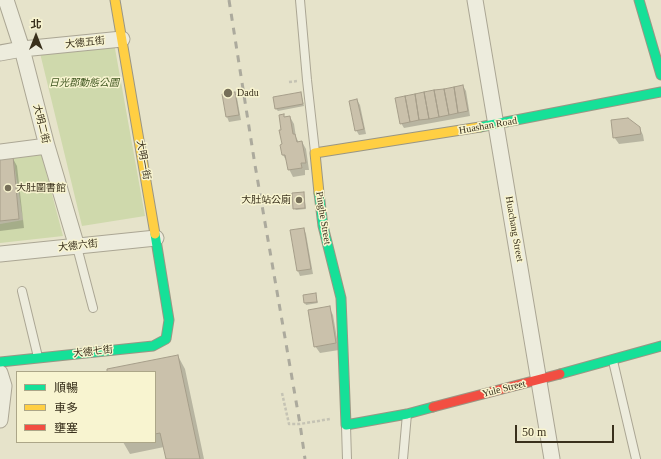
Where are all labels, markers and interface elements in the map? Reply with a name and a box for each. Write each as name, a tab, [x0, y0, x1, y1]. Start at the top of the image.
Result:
north arrow	[16, 16, 56, 56]
text: 北	[31, 18, 42, 30]
street label: 大德五街	[64, 35, 106, 51]
park label: 日光郡動態公園	[49, 77, 119, 89]
marker: Dadu	[222, 87, 234, 99]
place label: Dadu	[237, 87, 259, 99]
street label: 大明二街	[30, 103, 52, 145]
street label: Huashan Road	[458, 115, 518, 137]
street label: 大明一街	[134, 139, 152, 181]
place label: 大肚圖書館	[16, 182, 66, 194]
marker: 大肚圖書館	[3, 183, 13, 193]
street label: Pinghe Street	[313, 191, 333, 245]
place label: 大肚站公廁	[241, 194, 291, 206]
marker: 大肚站公廁	[294, 195, 304, 205]
street label: Huachang Street	[502, 195, 526, 263]
street label: 大德六街	[57, 238, 99, 254]
street label: 大德七街	[72, 344, 114, 360]
legend	[16, 371, 156, 443]
street label: Yule Street	[481, 378, 527, 400]
text: 順暢	[54, 381, 78, 395]
text: 車多	[54, 401, 78, 415]
scale bar	[517, 417, 616, 443]
text: 壅塞	[54, 421, 78, 435]
text: 50 m	[522, 425, 546, 439]

